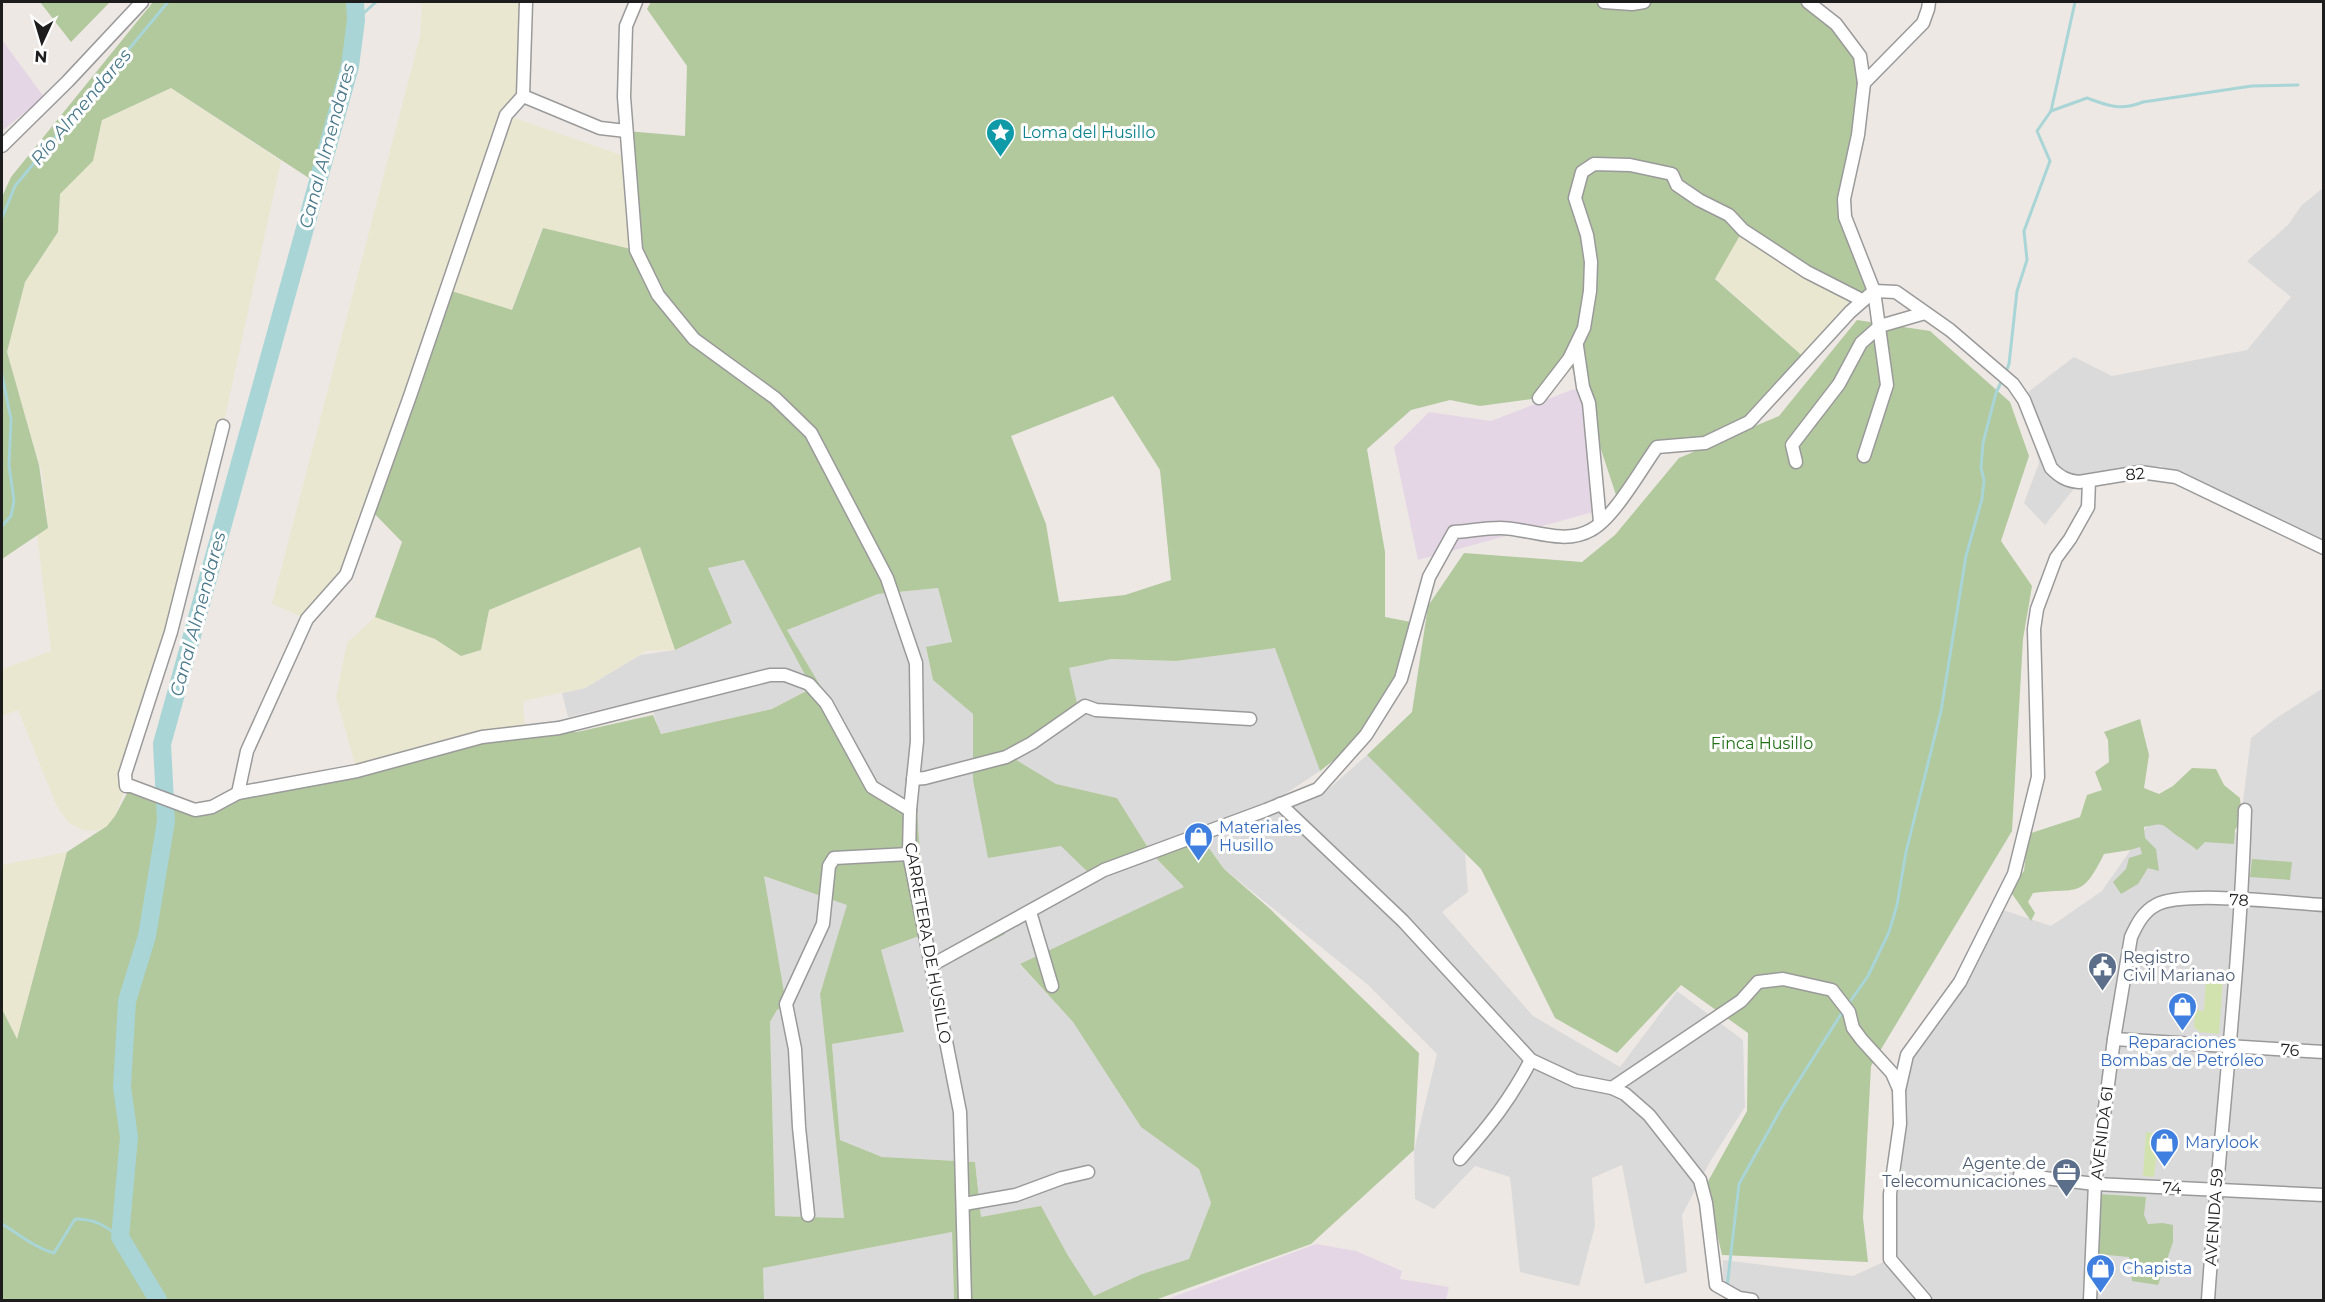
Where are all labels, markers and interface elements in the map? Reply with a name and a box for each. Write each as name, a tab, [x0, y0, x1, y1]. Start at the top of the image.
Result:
north arrow	[12, 12, 72, 72]
water label: Río Almendares	[26, 44, 136, 170]
text: N	[34, 47, 48, 66]
water label: Canal Almendares	[294, 61, 360, 231]
place icon: Loma del Husillo	[985, 116, 1017, 158]
place label: Loma del Husillo	[1022, 123, 1155, 142]
street label: 82	[2124, 464, 2146, 484]
water label: Canal Almendares	[165, 529, 231, 699]
park label: Finca Husillo	[1711, 734, 1813, 753]
place label: Materiales Husillo	[1219, 818, 1302, 855]
shop icon: Materiales Husillo	[1182, 820, 1214, 862]
street label: CARRETERA DE HUSILLO	[901, 841, 955, 1045]
street label: 78	[2229, 890, 2249, 910]
place label: Registro Civil Marianao	[2123, 948, 2235, 985]
public building icon: Registro Civil Marianao	[2086, 950, 2118, 992]
shop icon: Reparaciones Bombas de Petróleo	[2166, 990, 2198, 1032]
place label: Reparaciones Bombas de Petróleo	[2100, 1033, 2264, 1070]
street label: 76	[2280, 1040, 2300, 1060]
street label: AVENIDA 61	[2087, 1085, 2117, 1181]
shop icon: Marylook	[2148, 1126, 2180, 1168]
place label: Marylook	[2185, 1133, 2259, 1152]
place label: Agente de Telecomunicaciones	[1882, 1154, 2046, 1191]
office icon: Agente de Telecomunicaciones	[2051, 1156, 2083, 1198]
street label: AVENIDA 59	[2201, 1168, 2227, 1266]
street label: 74	[2162, 1178, 2182, 1198]
shop icon: Chapista	[2085, 1252, 2117, 1294]
place label: Chapista	[2122, 1259, 2192, 1278]

